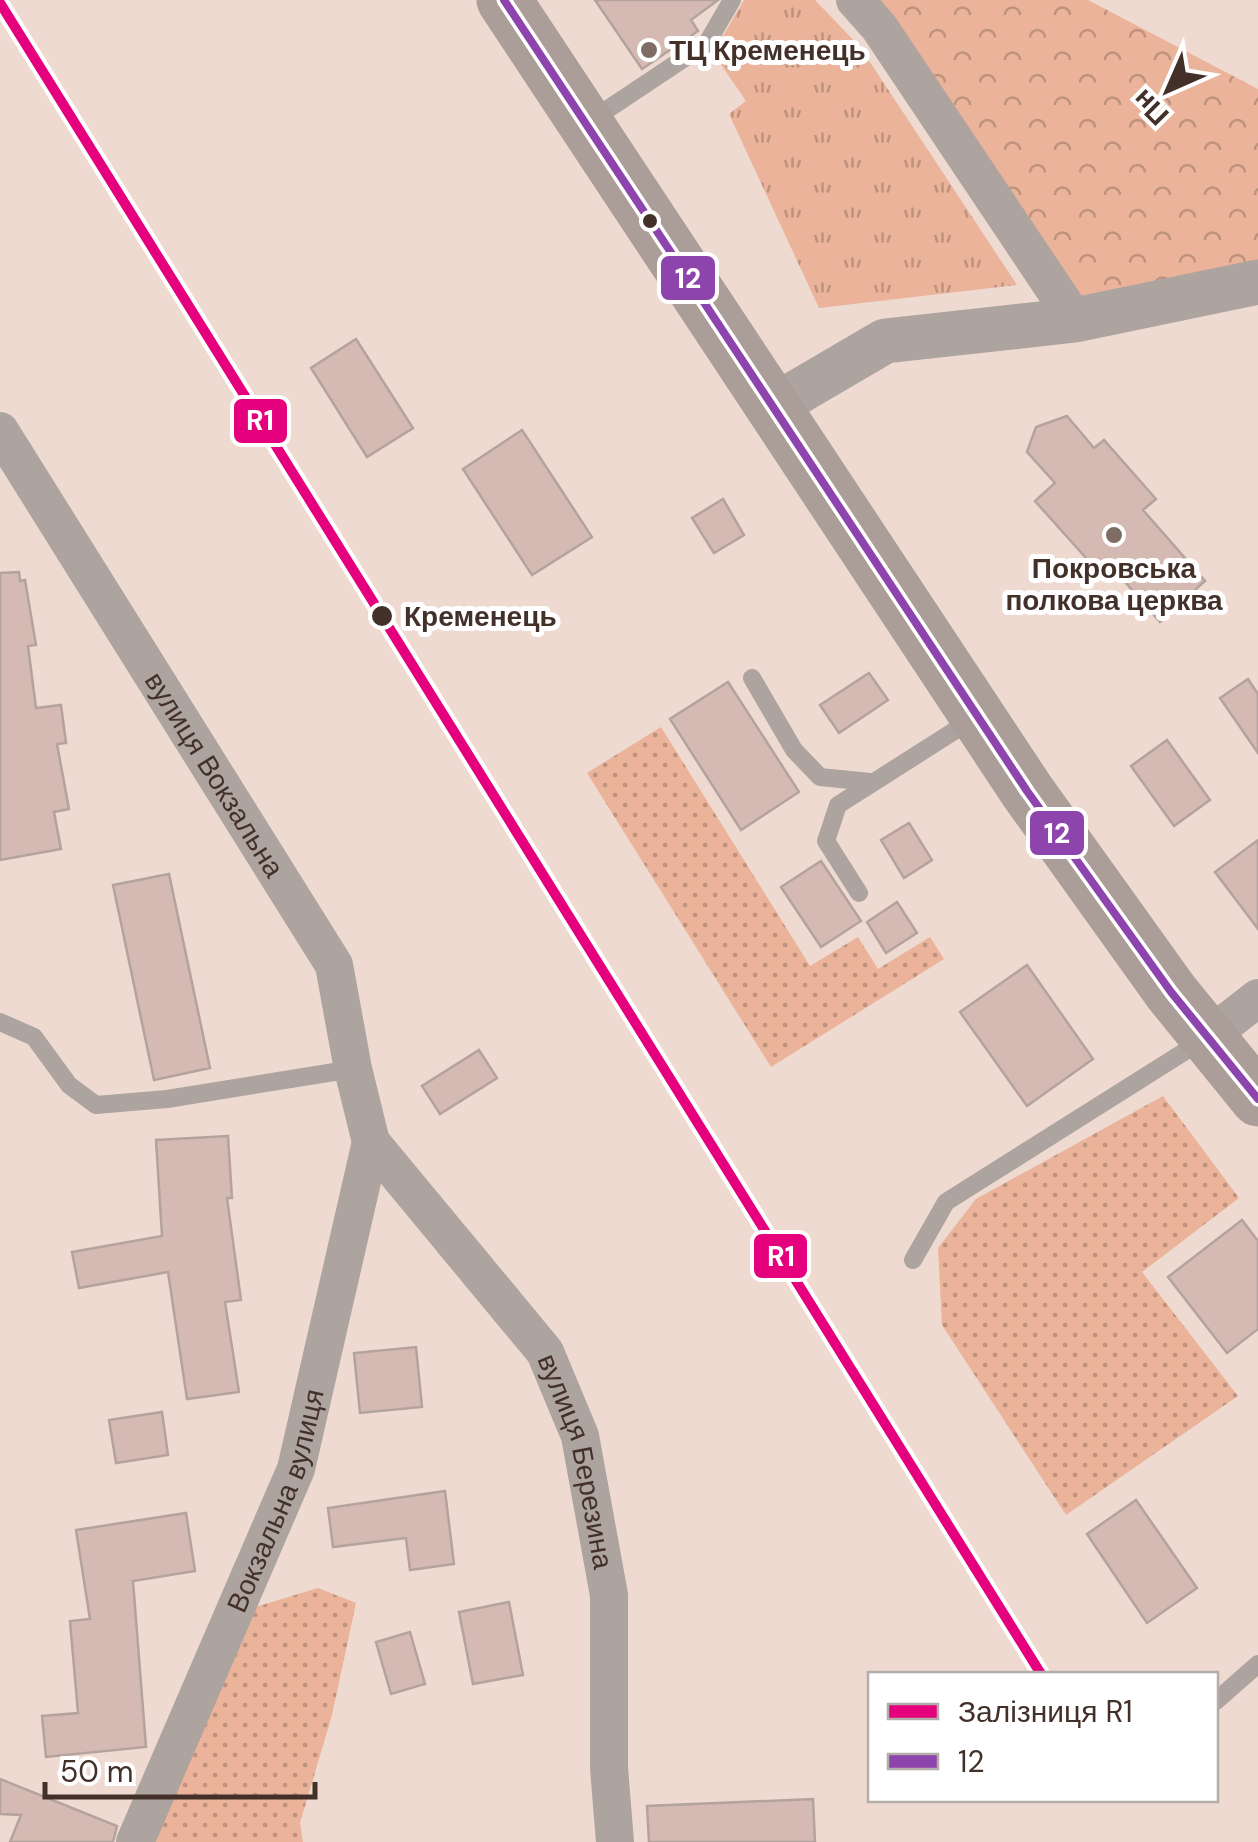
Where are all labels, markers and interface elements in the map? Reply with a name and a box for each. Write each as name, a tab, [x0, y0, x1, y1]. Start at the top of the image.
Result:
place label: ТЦ Кременець	[669, 32, 866, 69]
marker: ТЦ Кременець	[638, 39, 660, 61]
north arrow	[1118, 40, 1218, 140]
text: Пн	[1124, 81, 1177, 134]
unlabelled marker	[640, 211, 660, 231]
line badge: 12	[659, 254, 717, 302]
text: 12	[675, 260, 701, 297]
line badge: R1	[232, 397, 289, 445]
text: R1	[246, 402, 274, 439]
marker: Покровська полкова церква	[1103, 524, 1125, 546]
place label: Покровська полкова церква	[1005, 550, 1223, 619]
place label: Кременець	[404, 598, 557, 635]
marker: Кременець	[369, 603, 395, 629]
street label: вулиця Вокзальна	[137, 665, 293, 884]
line badge: 12	[1028, 809, 1086, 857]
text: 12	[1044, 815, 1070, 852]
line badge: R1	[752, 1232, 809, 1280]
text: R1	[767, 1238, 795, 1275]
street label: вулиця Березина	[529, 1348, 622, 1572]
street label: Вокзальна вулиця	[218, 1385, 332, 1618]
legend	[868, 1672, 1218, 1802]
text: Залізниця R1	[958, 1692, 1133, 1731]
scale bar	[45, 1737, 315, 1799]
text: 12	[958, 1742, 985, 1781]
text: 50 m	[60, 1752, 134, 1791]

